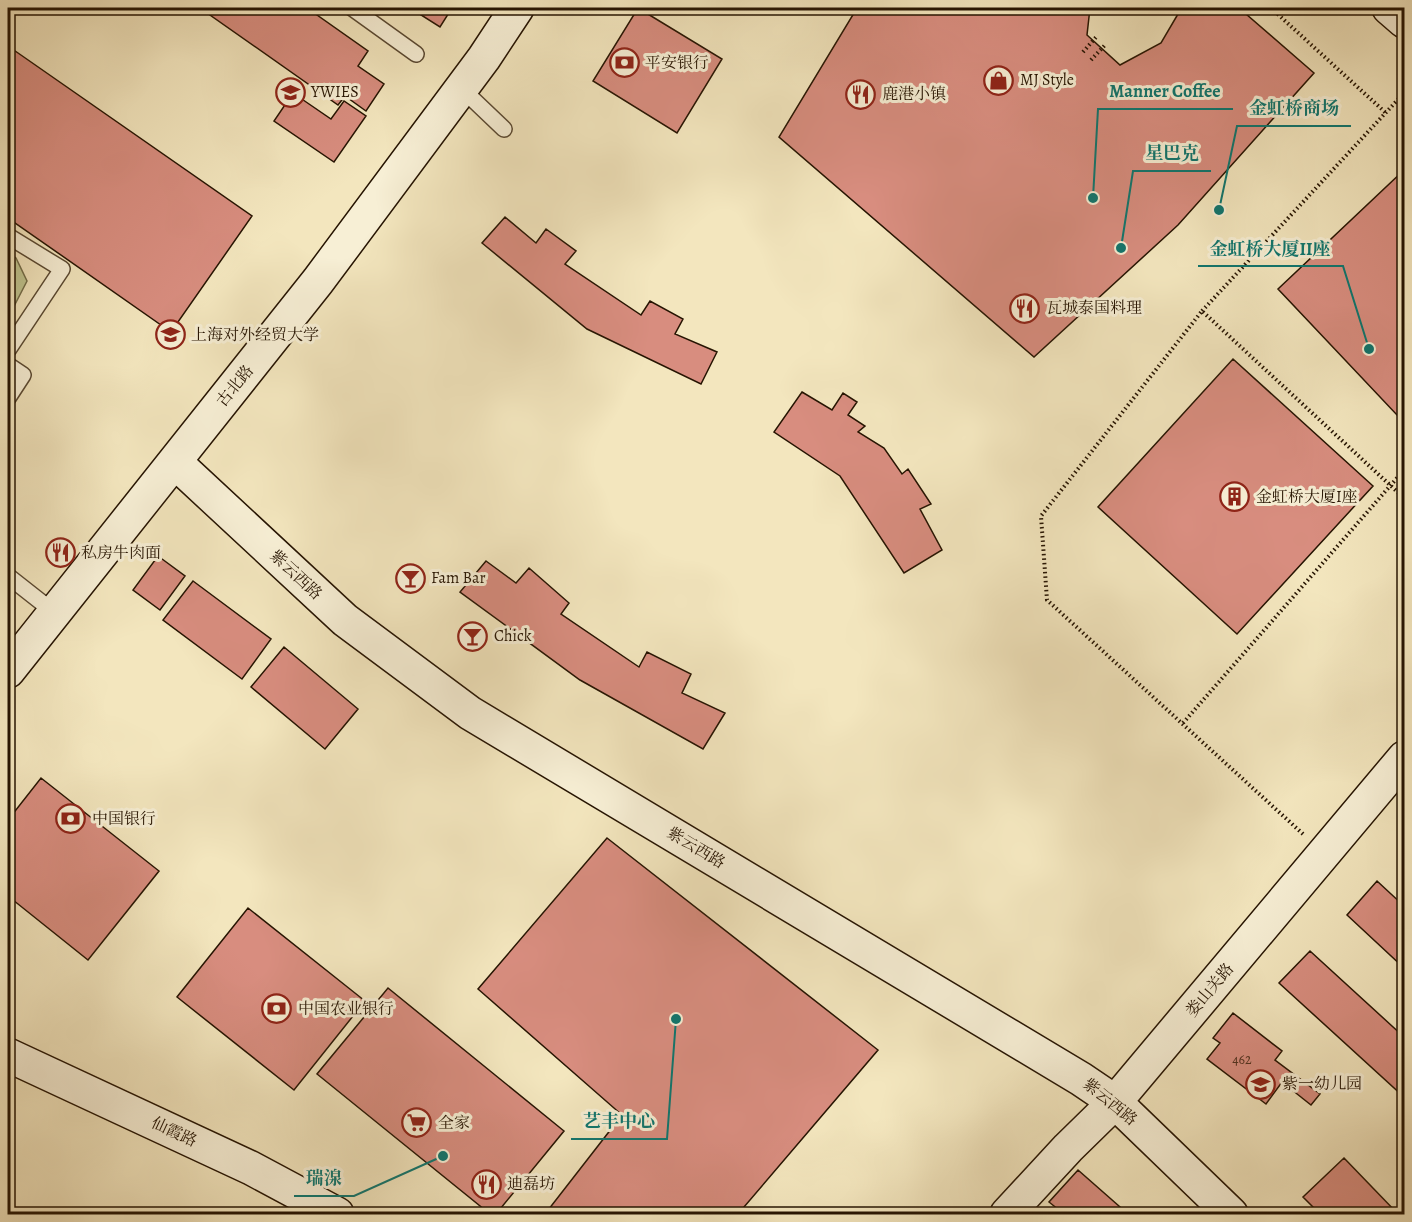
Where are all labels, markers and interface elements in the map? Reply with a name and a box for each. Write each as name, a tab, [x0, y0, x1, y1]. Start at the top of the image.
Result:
bank icon: 平安银行	[608, 47, 640, 79]
place label: 平安银行	[645, 52, 709, 74]
shop icon: MJ Style	[983, 64, 1015, 96]
place label: MJ Style	[1020, 69, 1074, 91]
callout: Manner Coffee	[1098, 73, 1233, 109]
school or university icon: YWIES	[274, 76, 306, 108]
restaurant icon: 鹿港小镇	[845, 78, 877, 110]
text: Manner Coffee	[1109, 79, 1221, 103]
place label: YWIES	[310, 81, 359, 103]
place label: 鹿港小镇	[882, 83, 946, 105]
callout: 金虹桥商场	[1237, 90, 1351, 126]
text: 金虹桥商场	[1249, 96, 1339, 120]
callout: 星巴克	[1133, 135, 1211, 171]
text: 星巴克	[1145, 141, 1199, 165]
callout: 金虹桥大厦II座	[1198, 230, 1343, 266]
text: 金虹桥大厦II座	[1209, 237, 1331, 261]
restaurant icon: 瓦城泰国料理	[1009, 292, 1041, 324]
place label: 瓦城泰国料理	[1046, 297, 1142, 319]
school or university icon: 上海对外经贸大学	[154, 319, 186, 351]
place label: 上海对外经贸大学	[191, 324, 319, 346]
street label: 古北路	[211, 360, 259, 412]
building icon: 金虹桥大厦I座	[1219, 481, 1251, 513]
place label: 金虹桥大厦I座	[1256, 486, 1358, 508]
restaurant icon: 私房牛肉面	[44, 537, 76, 569]
place label: 私房牛肉面	[81, 542, 161, 564]
street label: 紫云西路	[265, 545, 327, 605]
bar icon: Fam Bar	[394, 562, 426, 594]
place label: Fam Bar	[431, 567, 486, 589]
bar icon: Chick	[457, 620, 489, 652]
place label: Chick	[494, 625, 532, 647]
bank icon: 中国银行	[55, 803, 87, 835]
place label: 中国银行	[92, 808, 156, 830]
street label: 紫云西路	[663, 822, 729, 874]
street label: 娄山关路	[1181, 958, 1239, 1022]
bank icon: 中国农业银行	[261, 993, 293, 1025]
place label: 中国农业银行	[298, 998, 394, 1020]
house number: 462	[1232, 1050, 1252, 1069]
school or university icon: 紫一幼儿园	[1245, 1068, 1277, 1100]
street label: 紫云西路	[1078, 1073, 1142, 1131]
place label: 紫一幼儿园	[1282, 1073, 1362, 1095]
callout: 艺丰中心	[571, 1103, 667, 1139]
supermarket icon: 全家	[401, 1107, 433, 1139]
text: 艺丰中心	[583, 1109, 655, 1133]
street label: 仙霞路	[148, 1112, 200, 1152]
place label: 全家	[438, 1112, 470, 1134]
callout: 瑞湶	[294, 1160, 354, 1196]
text: 瑞湶	[306, 1166, 342, 1190]
restaurant icon: 迪磊坊	[470, 1168, 502, 1200]
place label: 迪磊坊	[507, 1173, 555, 1195]

